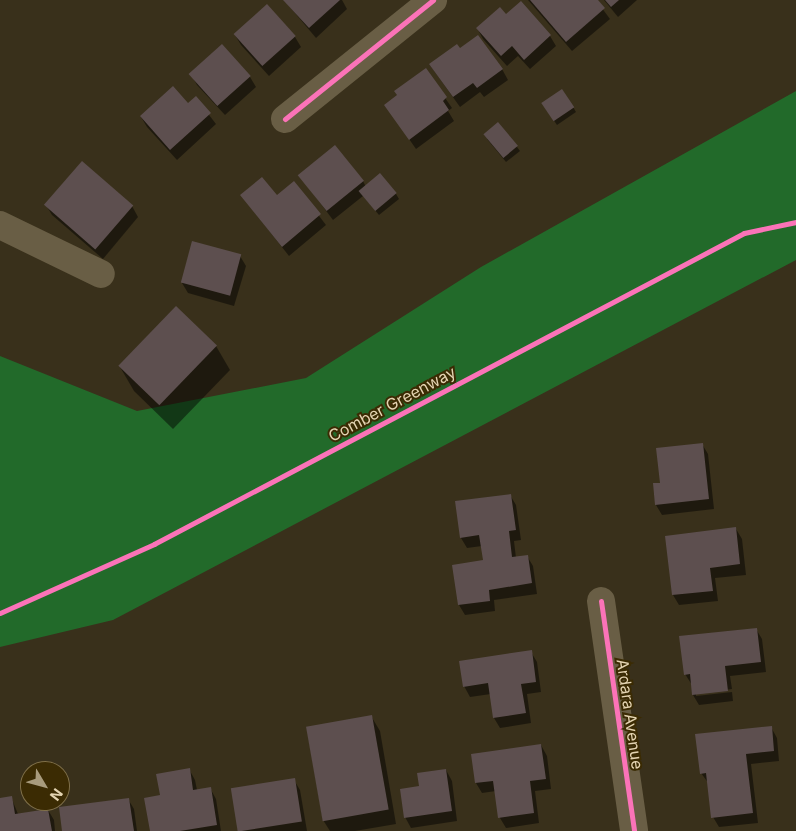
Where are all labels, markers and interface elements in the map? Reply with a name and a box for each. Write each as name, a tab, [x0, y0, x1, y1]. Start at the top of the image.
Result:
street label: Comber Greenway	[325, 362, 459, 446]
street label: Ardara Avenue	[613, 658, 647, 770]
north arrow	[20, 761, 70, 811]
text: N	[47, 785, 67, 804]

